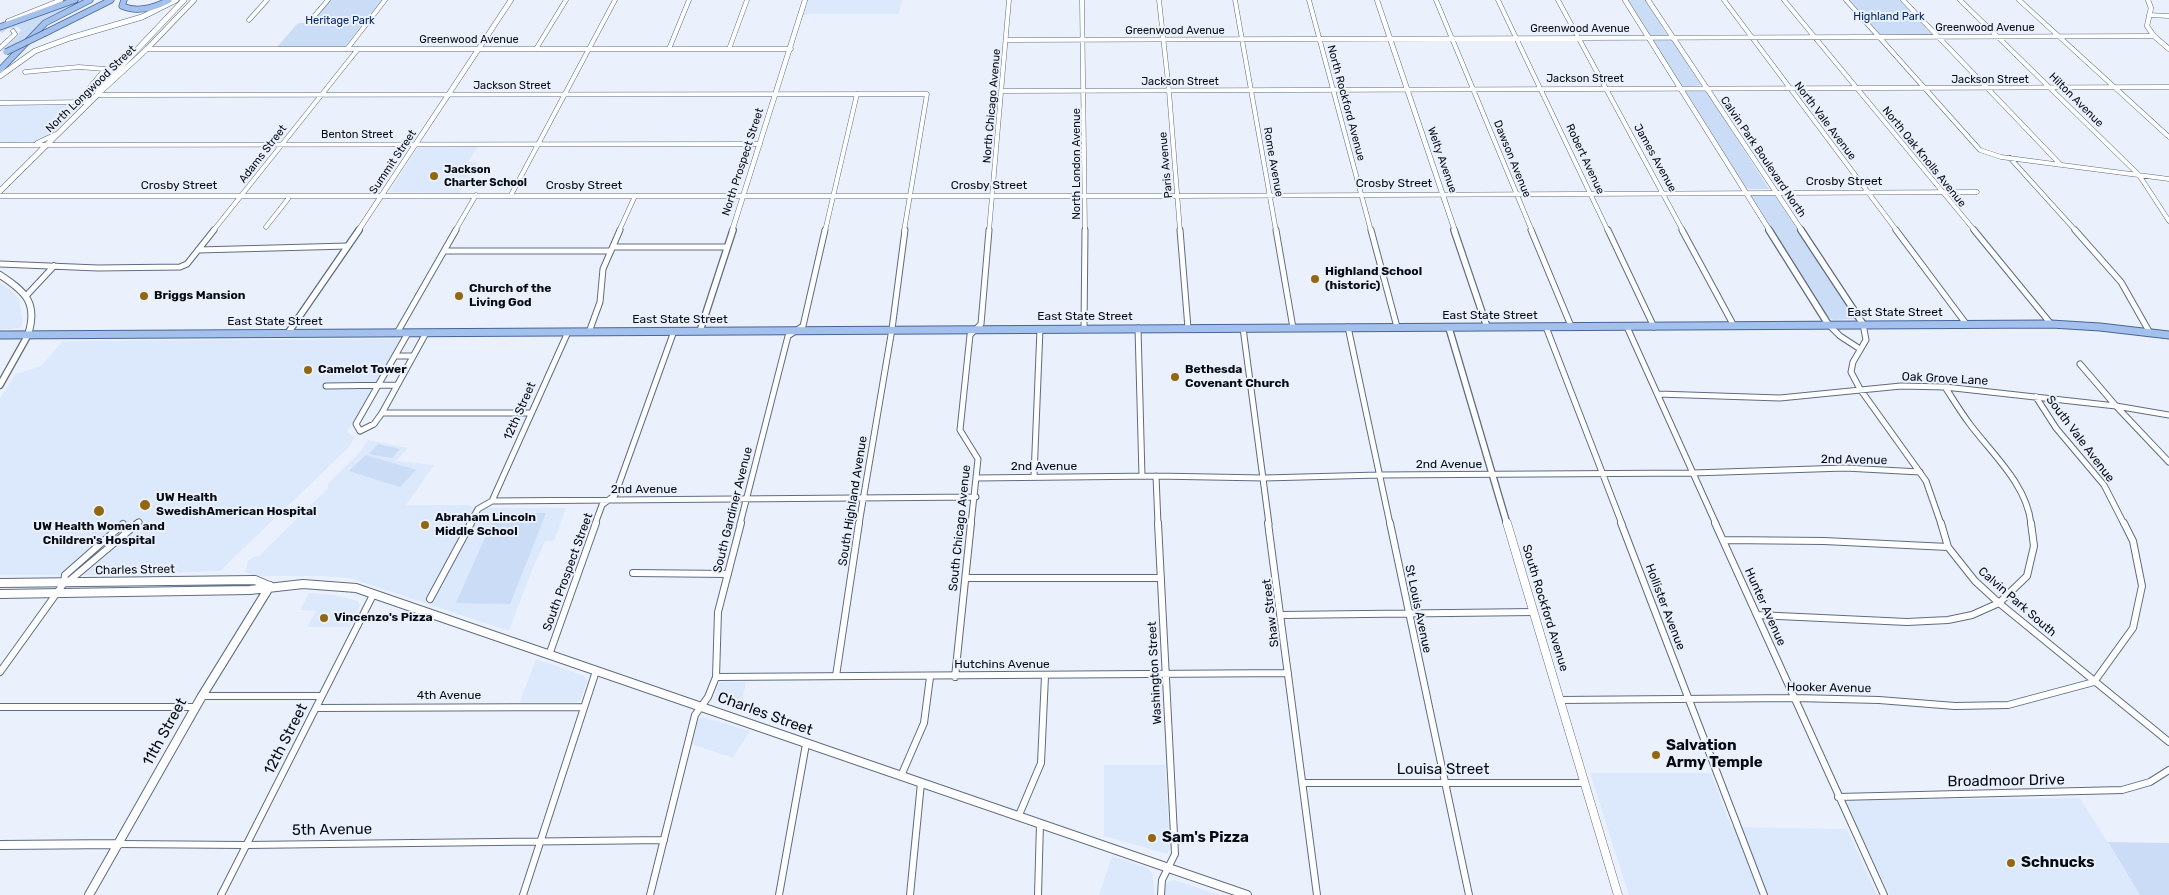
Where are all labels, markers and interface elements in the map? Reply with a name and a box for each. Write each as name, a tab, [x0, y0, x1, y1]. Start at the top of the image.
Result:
park label: Highland Park	[1853, 10, 1925, 24]
park label: Heritage Park	[305, 14, 375, 28]
street label: Greenwood Avenue	[1935, 21, 2035, 35]
street label: Greenwood Avenue	[1530, 22, 1630, 36]
street label: Greenwood Avenue	[1125, 24, 1225, 38]
street label: Greenwood Avenue	[419, 33, 519, 47]
street label: North Longwood Street	[43, 43, 139, 135]
street label: North Rockford Avenue	[1324, 44, 1368, 162]
street label: North Chicago Avenue	[980, 48, 1004, 164]
street label: Hilton Avenue	[2046, 70, 2106, 130]
street label: Jackson Street	[1546, 72, 1624, 86]
street label: Jackson Street	[1951, 73, 2029, 87]
street label: Jackson Street	[1141, 75, 1219, 89]
street label: Jackson Street	[473, 79, 551, 93]
street label: North Vale Avenue	[1791, 79, 1859, 163]
street label: Calvin Park Boulevard North	[1718, 94, 1808, 220]
street label: North Oak Knolls Avenue	[1879, 104, 1969, 210]
street label: North Prospect Street	[719, 106, 767, 218]
street label: North London Avenue	[1070, 108, 1084, 220]
street label: Dawson Avenue	[1490, 118, 1534, 200]
street label: Adams Street	[236, 122, 290, 186]
street label: Robert Avenue	[1563, 122, 1607, 196]
street label: James Avenue	[1631, 122, 1679, 194]
street label: Welty Avenue	[1425, 125, 1459, 195]
street label: Rome Avenue	[1260, 126, 1286, 198]
street label: Summit Street	[367, 127, 419, 197]
street label: Benton Street	[321, 128, 393, 142]
street label: Paris Avenue	[1157, 131, 1175, 199]
place label: Jackson Charter School	[444, 163, 527, 189]
marker: Jackson Charter School	[428, 170, 440, 182]
street label: Crosby Street	[1806, 175, 1882, 189]
street label: Crosby Street	[1356, 177, 1432, 191]
street label: Crosby Street	[141, 179, 217, 193]
street label: Crosby Street	[546, 179, 622, 193]
street label: Crosby Street	[951, 179, 1027, 193]
place label: Highland School (historic)	[1325, 265, 1422, 293]
marker: Highland School (historic)	[1309, 273, 1321, 285]
place label: Church of the Living God	[469, 282, 551, 310]
place label: Briggs Mansion	[154, 289, 246, 303]
marker: Briggs Mansion	[138, 290, 150, 302]
marker: Church of the Living God	[453, 290, 465, 302]
street label: East State Street	[1847, 306, 1943, 320]
street label: East State Street	[1442, 309, 1538, 323]
street label: East State Street	[1037, 310, 1133, 324]
street label: East State Street	[632, 313, 728, 327]
street label: East State Street	[227, 315, 323, 329]
place label: Camelot Tower	[318, 363, 407, 377]
place label: Bethesda Covenant Church	[1185, 363, 1289, 391]
marker: Camelot Tower	[302, 364, 314, 376]
street label: Oak Grove Lane	[1901, 370, 1989, 388]
marker: Bethesda Covenant Church	[1169, 371, 1181, 383]
street label: 12th Street	[501, 380, 539, 442]
street label: South Vale Avenue	[2043, 393, 2117, 485]
street label: South Highland Avenue	[836, 435, 870, 567]
street label: South Gardiner Avenue	[710, 446, 756, 574]
street label: 2nd Avenue	[1821, 452, 1887, 468]
street label: 2nd Avenue	[1416, 458, 1482, 472]
street label: 2nd Avenue	[1011, 460, 1077, 474]
street label: South Chicago Avenue	[946, 464, 974, 592]
street label: 2nd Avenue	[611, 483, 677, 497]
place label: UW Health SwedishAmerican Hospital	[156, 491, 316, 519]
marker: UW Health SwedishAmerican Hospital	[138, 498, 152, 512]
marker: UW Health Women and Children's Hospital	[92, 504, 106, 518]
place label: Abraham Lincoln Middle School	[435, 511, 536, 539]
street label: South Prospect Street	[540, 511, 596, 633]
marker: Abraham Lincoln Middle School	[419, 519, 431, 531]
place label: UW Health Women and Children's Hospital	[33, 520, 165, 548]
street label: South Rockford Avenue	[1519, 543, 1571, 673]
street label: Charles Street	[95, 562, 175, 578]
street label: Hollister Avenue	[1642, 562, 1688, 652]
street label: St Louis Avenue	[1402, 564, 1434, 654]
street label: Calvin Park South	[1975, 564, 2059, 640]
street label: Hunter Avenue	[1741, 566, 1789, 648]
street label: Shaw Street	[1260, 578, 1282, 648]
place label: Vincenzo's Pizza	[334, 611, 433, 625]
marker: Vincenzo's Pizza	[318, 612, 330, 624]
street label: Washington Street	[1145, 621, 1165, 725]
street label: Hutchins Avenue	[954, 658, 1050, 672]
street label: Hooker Avenue	[1787, 680, 1871, 696]
street label: Charles Street	[715, 688, 815, 740]
street label: 4th Avenue	[417, 689, 481, 703]
street label: 11th Street	[139, 695, 191, 769]
street label: 12th Street	[260, 700, 312, 778]
place label: Salvation Army Temple	[1666, 737, 1763, 772]
marker: Salvation Army Temple	[1650, 749, 1662, 761]
street label: Louisa Street	[1397, 761, 1489, 779]
street label: Broadmoor Drive	[1947, 771, 2065, 791]
street label: 5th Avenue	[292, 820, 372, 840]
place label: Sam's Pizza	[1162, 829, 1249, 847]
marker: Sam's Pizza	[1146, 832, 1158, 844]
place label: Schnucks	[2021, 854, 2095, 872]
marker: Schnucks	[2005, 857, 2017, 869]

